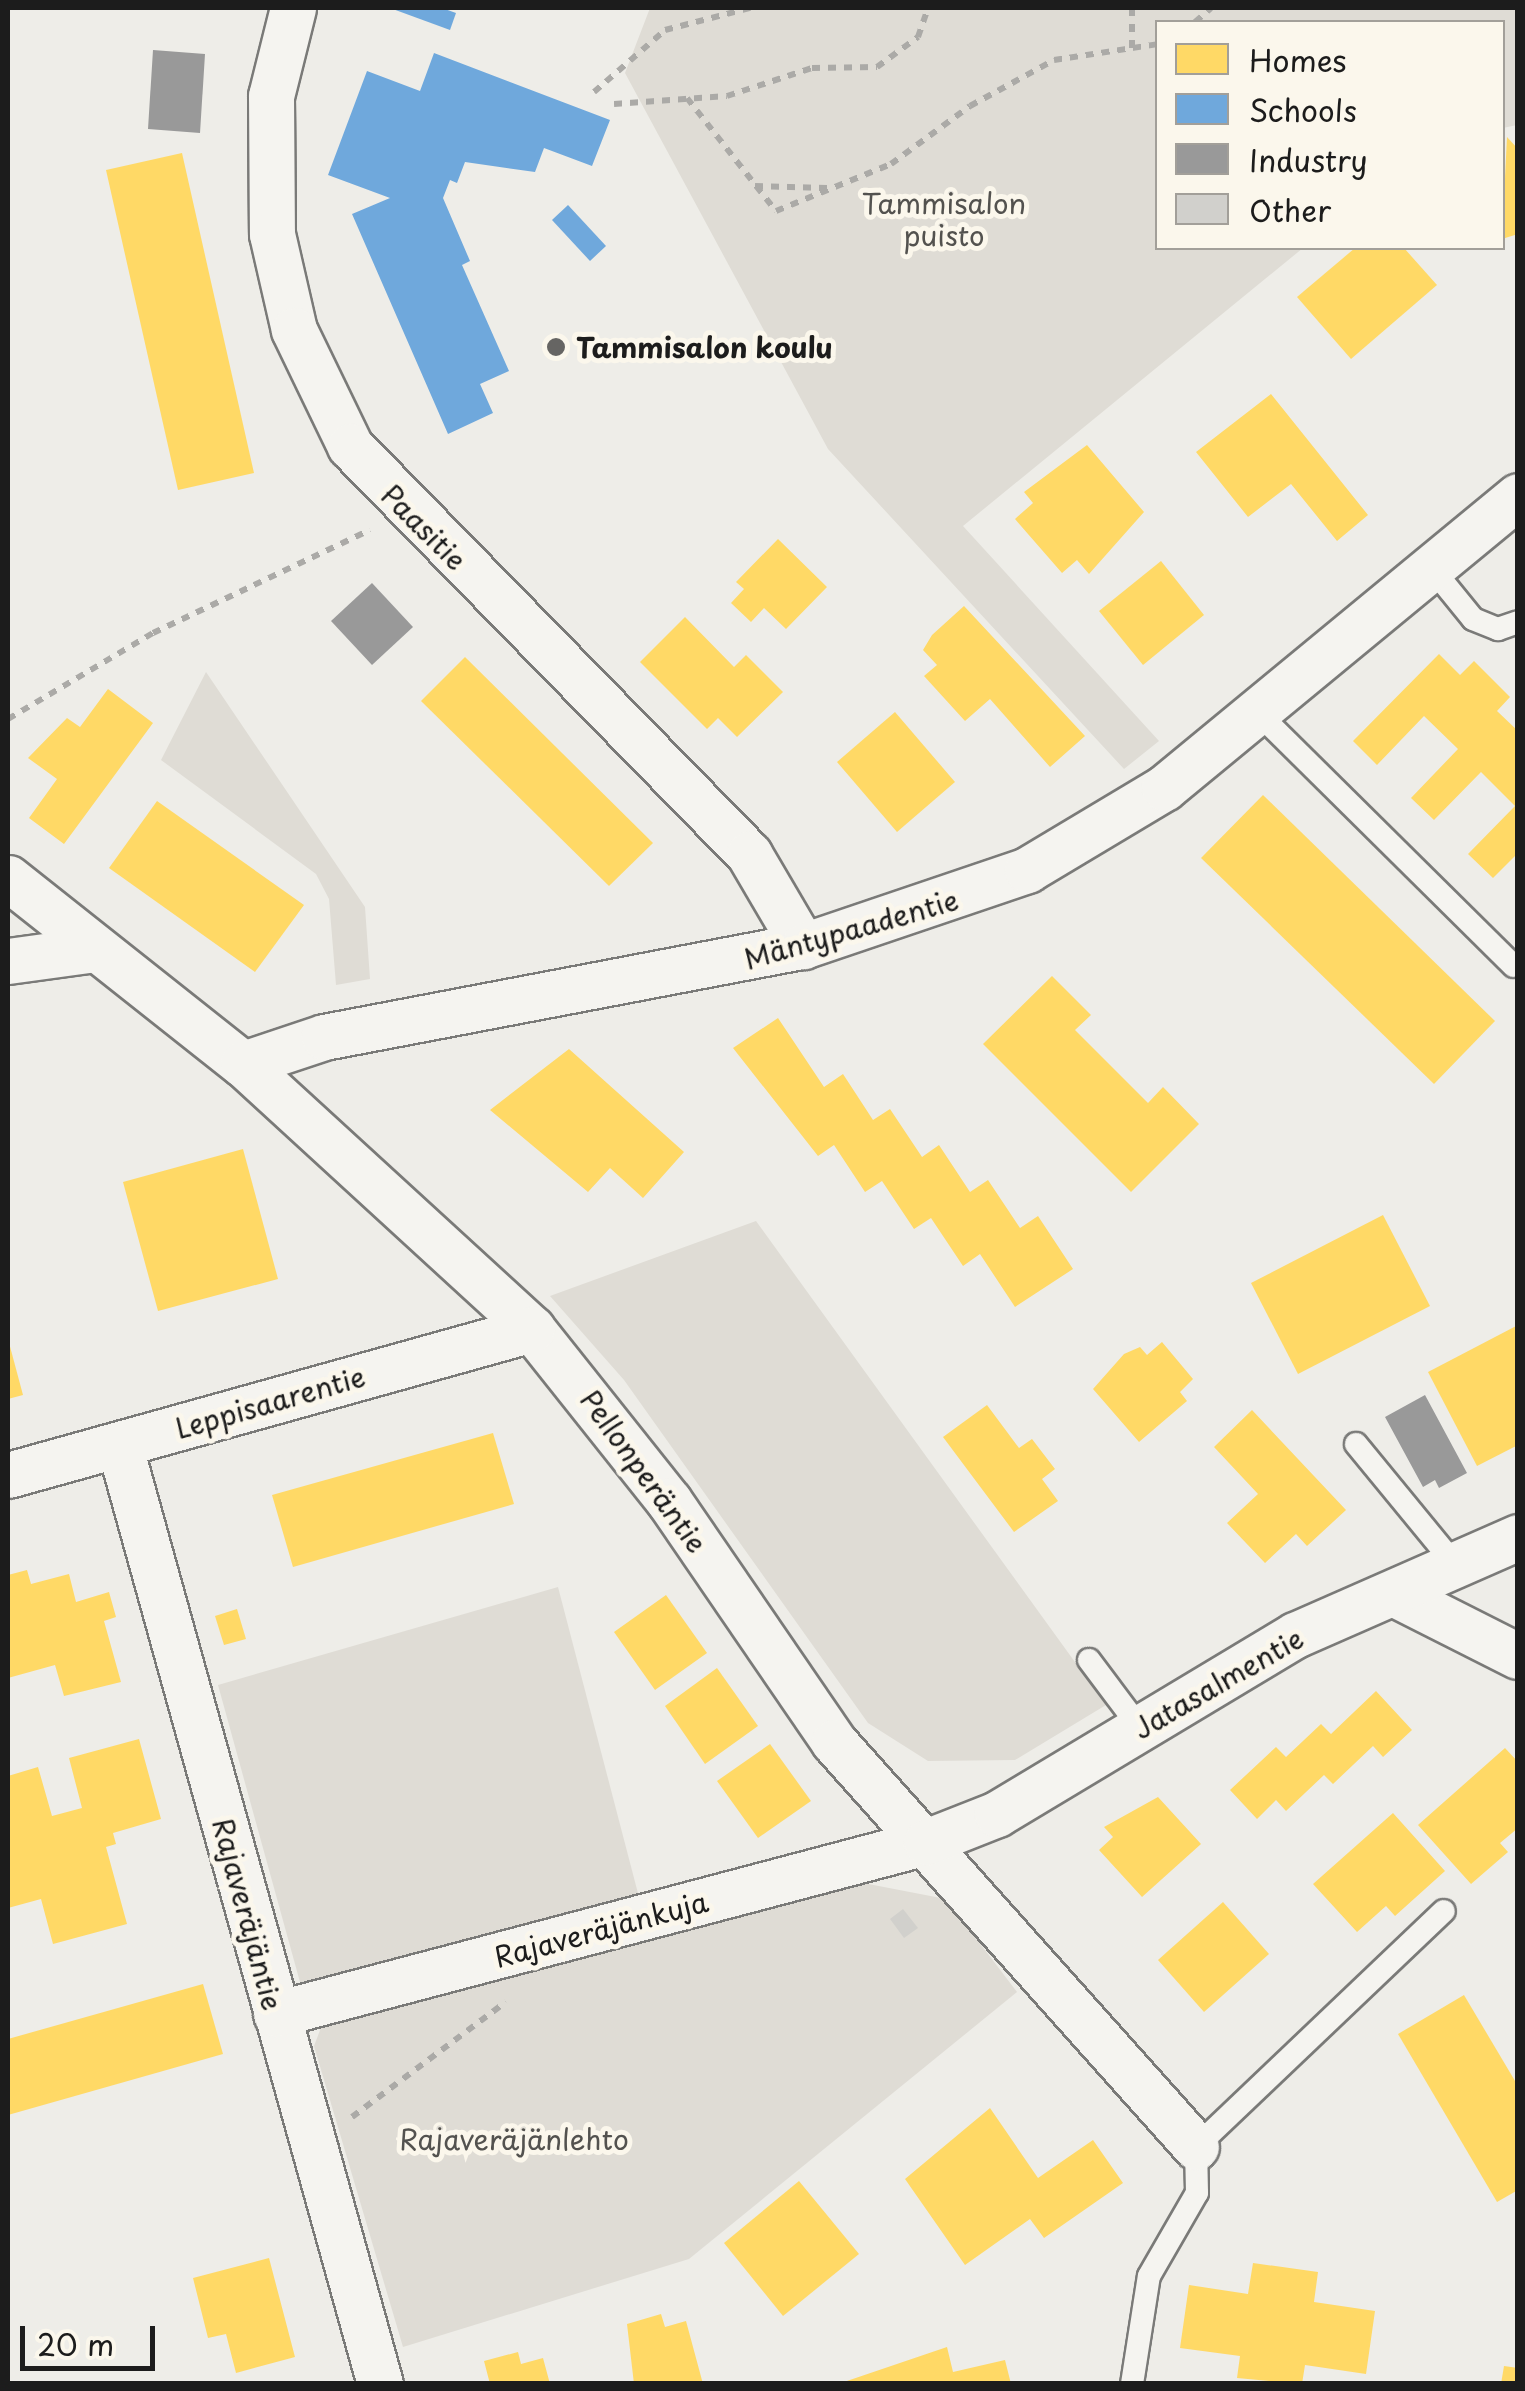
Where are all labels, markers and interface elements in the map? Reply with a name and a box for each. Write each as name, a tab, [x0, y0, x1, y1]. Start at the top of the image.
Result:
legend	[1155, 20, 1505, 250]
text: Homes	[1249, 37, 1346, 82]
text: Schools	[1249, 87, 1357, 132]
text: Industry	[1249, 137, 1368, 182]
park label: Tammisalon puisto	[862, 186, 1026, 252]
text: Other	[1249, 187, 1331, 232]
place label: Tammisalon koulu	[576, 330, 834, 364]
marker: Tammisalon koulu	[545, 336, 567, 358]
street label: Paasitie	[374, 477, 474, 577]
street label: Mäntypaadentie	[740, 882, 962, 976]
street label: Leppisaarentie	[171, 1359, 369, 1445]
street label: Pellonperäntie	[574, 1383, 714, 1559]
street label: Jatasalmentie	[1127, 1621, 1309, 1745]
street label: Rajaveräjäntie	[206, 1814, 290, 2014]
street label: Rajaveräjänkuja	[490, 1884, 712, 1974]
park label: Rajaveräjänlehto	[399, 2122, 629, 2156]
scale bar	[25, 2306, 160, 2368]
text: 20 m	[37, 2321, 114, 2366]

